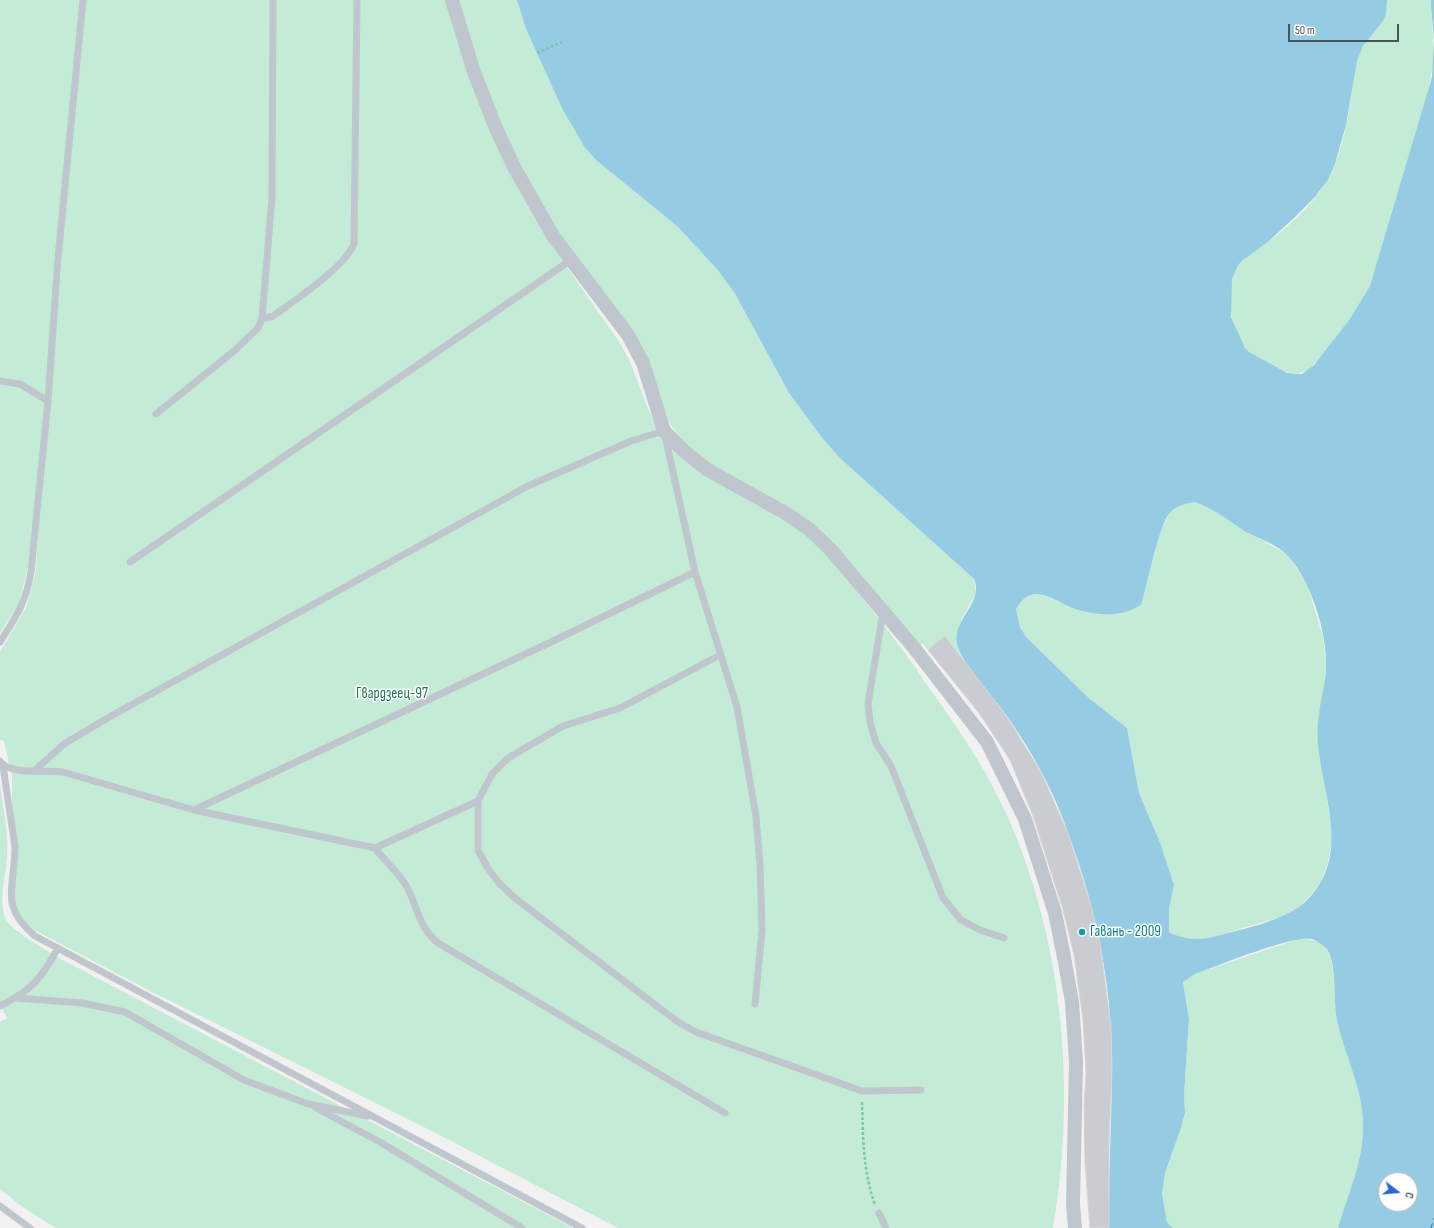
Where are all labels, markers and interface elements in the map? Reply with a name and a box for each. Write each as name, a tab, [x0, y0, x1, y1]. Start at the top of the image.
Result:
scale bar	[1290, 16, 1401, 42]
text: 50 m	[1295, 23, 1315, 38]
park label: Гвардзеец-97	[356, 685, 428, 703]
place label: Гавань - 2009	[1090, 923, 1161, 941]
marker: Гавань - 2009	[1077, 927, 1087, 937]
north arrow	[1378, 1172, 1418, 1212]
text: С	[1402, 1191, 1416, 1200]

